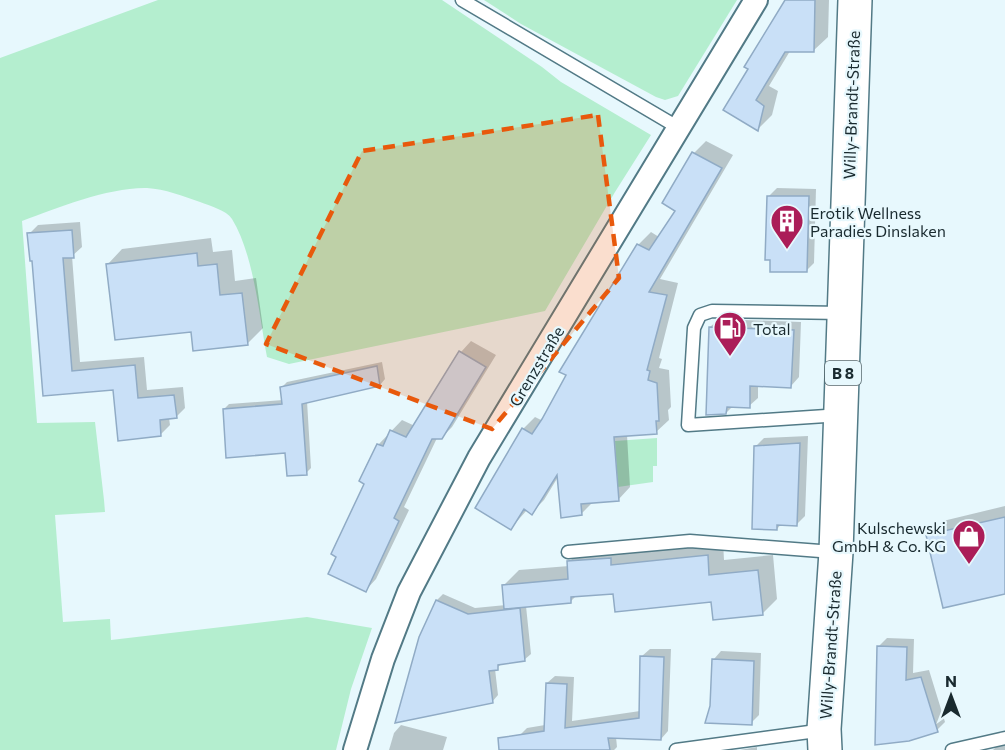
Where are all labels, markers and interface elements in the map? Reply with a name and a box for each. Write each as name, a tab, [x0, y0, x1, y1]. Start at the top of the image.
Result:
street label: Willy-Brandt-Straße	[839, 30, 863, 180]
building icon: Erotik Wellness Paradies Dinslaken	[769, 203, 805, 250]
place label: Erotik Wellness Paradies Dinslaken	[810, 203, 946, 240]
fuel station icon: Total	[712, 310, 748, 357]
place label: Total	[753, 319, 790, 338]
street label: Grenzstraße	[505, 323, 567, 409]
road number: B 8	[825, 361, 861, 385]
place label: Kulschewski GmbH & Co. KG	[832, 518, 946, 555]
shop icon: Kulschewski GmbH & Co. KG	[951, 518, 987, 565]
street label: Willy-Brandt-Straße	[815, 570, 845, 720]
north arrow	[921, 666, 981, 726]
text: N	[945, 671, 957, 690]

